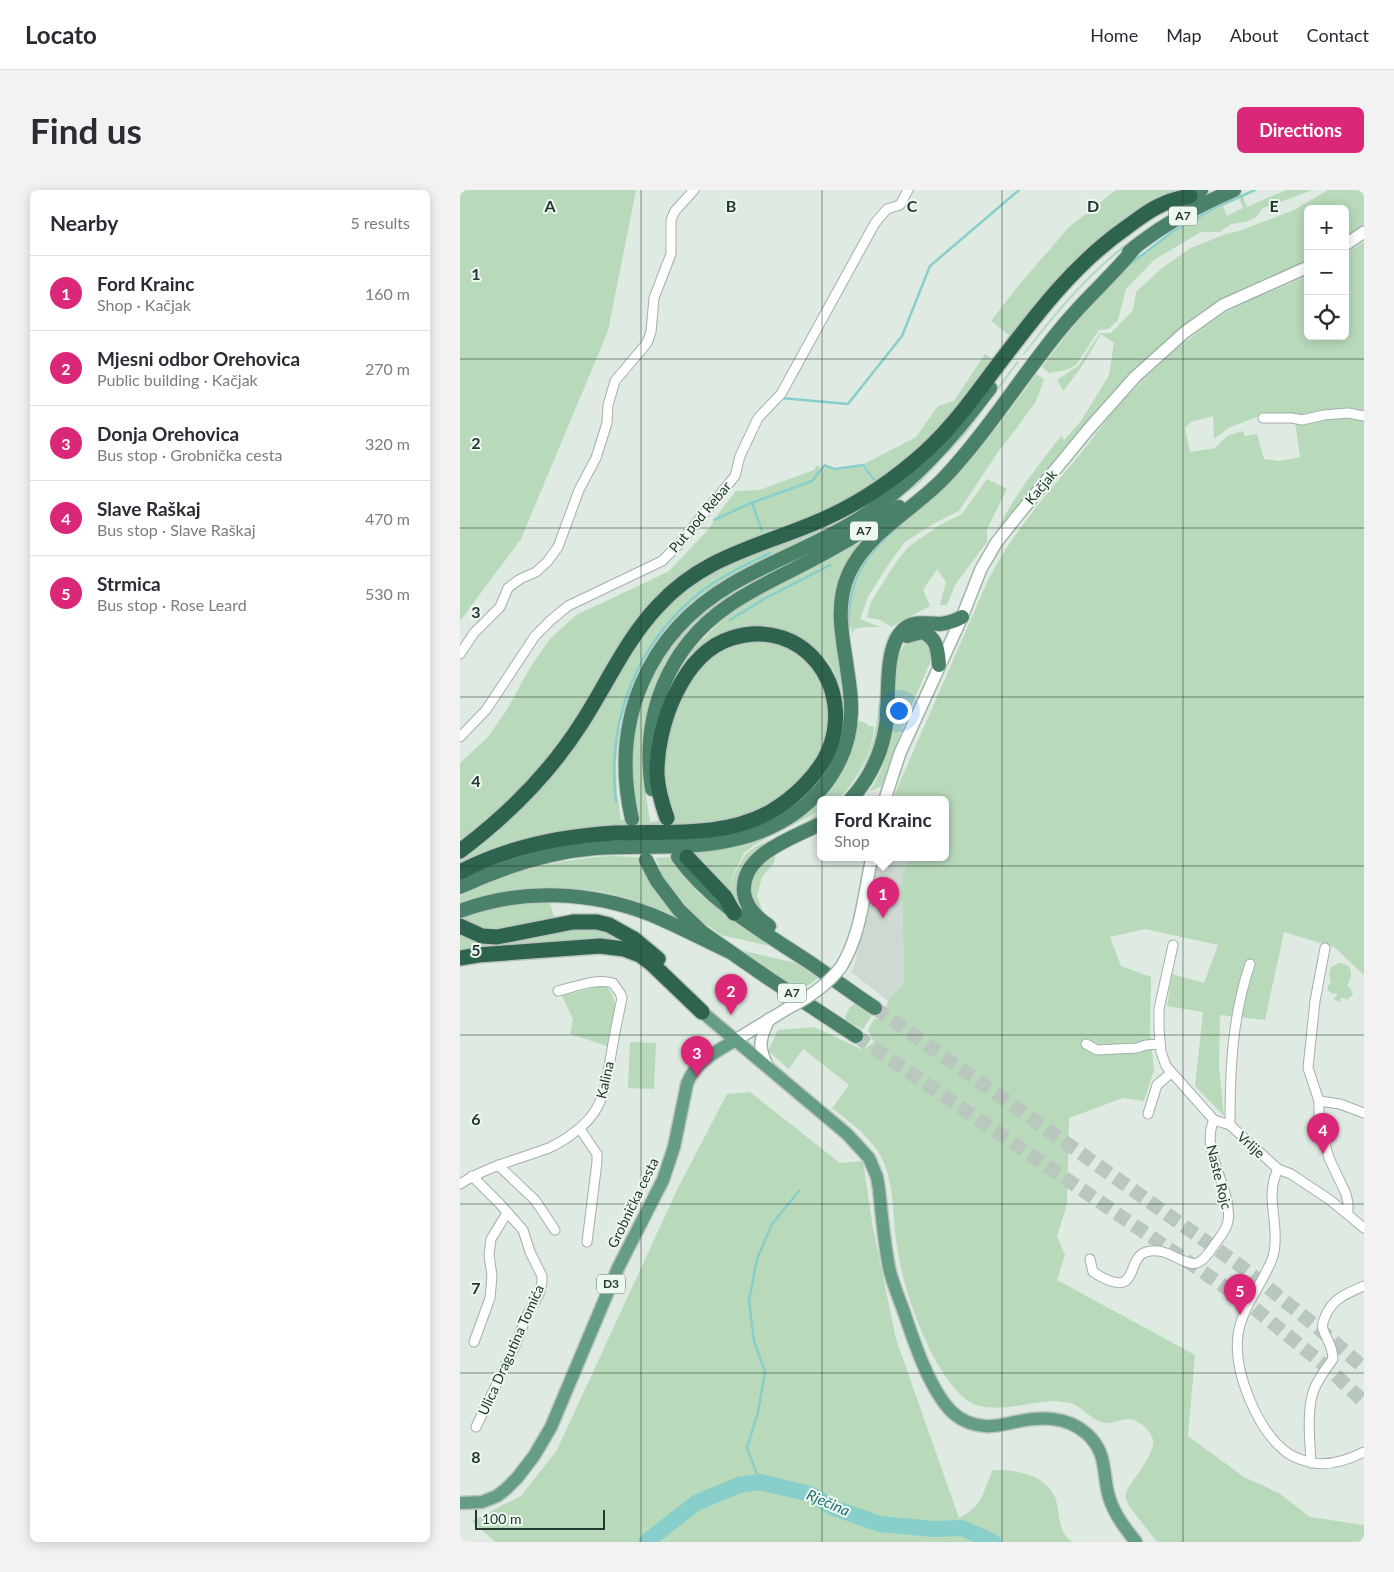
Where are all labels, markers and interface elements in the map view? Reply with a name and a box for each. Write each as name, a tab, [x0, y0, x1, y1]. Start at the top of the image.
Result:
text: Locato	[25, 20, 97, 49]
text: Home	[1090, 24, 1138, 46]
text: Map	[1166, 24, 1202, 46]
text: About	[1230, 24, 1279, 46]
text: Contact	[1307, 24, 1369, 46]
button: Directions	[1237, 107, 1364, 153]
text: Find us	[30, 109, 142, 151]
text: A	[543, 196, 556, 215]
text: B	[726, 196, 736, 215]
text: C	[907, 196, 918, 215]
text: D	[1087, 196, 1099, 215]
text: E	[1269, 196, 1279, 215]
map controls	[1304, 205, 1349, 340]
button: +	[1304, 205, 1349, 250]
road number: A7	[1169, 206, 1197, 226]
text: Nearby	[50, 210, 118, 235]
text: 5 results	[350, 213, 410, 232]
button: −	[1304, 250, 1349, 295]
text: 1	[471, 264, 481, 283]
text: Ford Krainc	[97, 272, 194, 295]
text: 1	[61, 284, 71, 303]
text: 160 m	[365, 284, 410, 303]
text: Shop · Kačjak	[97, 295, 191, 314]
button: locate	[1304, 295, 1349, 340]
text: Mjesni odbor Orehovica	[97, 347, 300, 370]
text: 2	[61, 359, 71, 378]
text: 270 m	[365, 359, 410, 378]
text: Public building · Kačjak	[97, 370, 258, 389]
text: Donja Orehovica	[97, 422, 239, 445]
text: 2	[471, 433, 481, 452]
text: 3	[61, 434, 71, 453]
text: 320 m	[365, 434, 410, 453]
text: Bus stop · Grobnička cesta	[97, 445, 282, 464]
street label: Kačjak	[1021, 465, 1061, 508]
street label: Put pod Rebar	[665, 478, 734, 556]
text: Slave Raškaj	[97, 497, 201, 520]
text: 4	[61, 509, 71, 528]
text: 470 m	[365, 509, 410, 528]
text: Bus stop · Slave Raškaj	[97, 520, 256, 539]
road number: A7	[850, 522, 878, 541]
text: Strmica	[97, 572, 161, 595]
text: 5	[61, 584, 71, 603]
text: 530 m	[365, 584, 410, 603]
text: Bus stop · Rose Leard	[97, 595, 247, 614]
text: 3	[471, 602, 481, 621]
your location	[886, 698, 912, 724]
text: 4	[471, 771, 481, 790]
popup	[817, 796, 949, 861]
text: Ford Krainc	[834, 808, 932, 831]
text: Shop	[834, 831, 870, 850]
pin: 1	[867, 877, 899, 918]
text: 5	[471, 940, 481, 959]
pin: 2	[715, 974, 747, 1015]
road number: A7	[778, 984, 806, 1002]
pin: 3	[681, 1036, 713, 1077]
street label: Kalina	[592, 1060, 617, 1100]
text: 6	[471, 1109, 481, 1128]
pin: 4	[1307, 1113, 1339, 1154]
street label: Vrlije	[1234, 1128, 1269, 1161]
street label: Naste Rojc	[1203, 1143, 1236, 1211]
street label: Grobnička cesta	[603, 1155, 662, 1251]
road number: D3	[597, 1274, 625, 1294]
pin: 5	[1224, 1274, 1256, 1315]
text: 7	[471, 1278, 481, 1297]
street label: Ulica Dragutina Tomića	[474, 1282, 547, 1418]
text: 8	[471, 1447, 481, 1466]
water label: Rječina	[804, 1485, 853, 1519]
scale bar	[475, 1507, 605, 1530]
text: 100 m	[482, 1510, 521, 1527]

